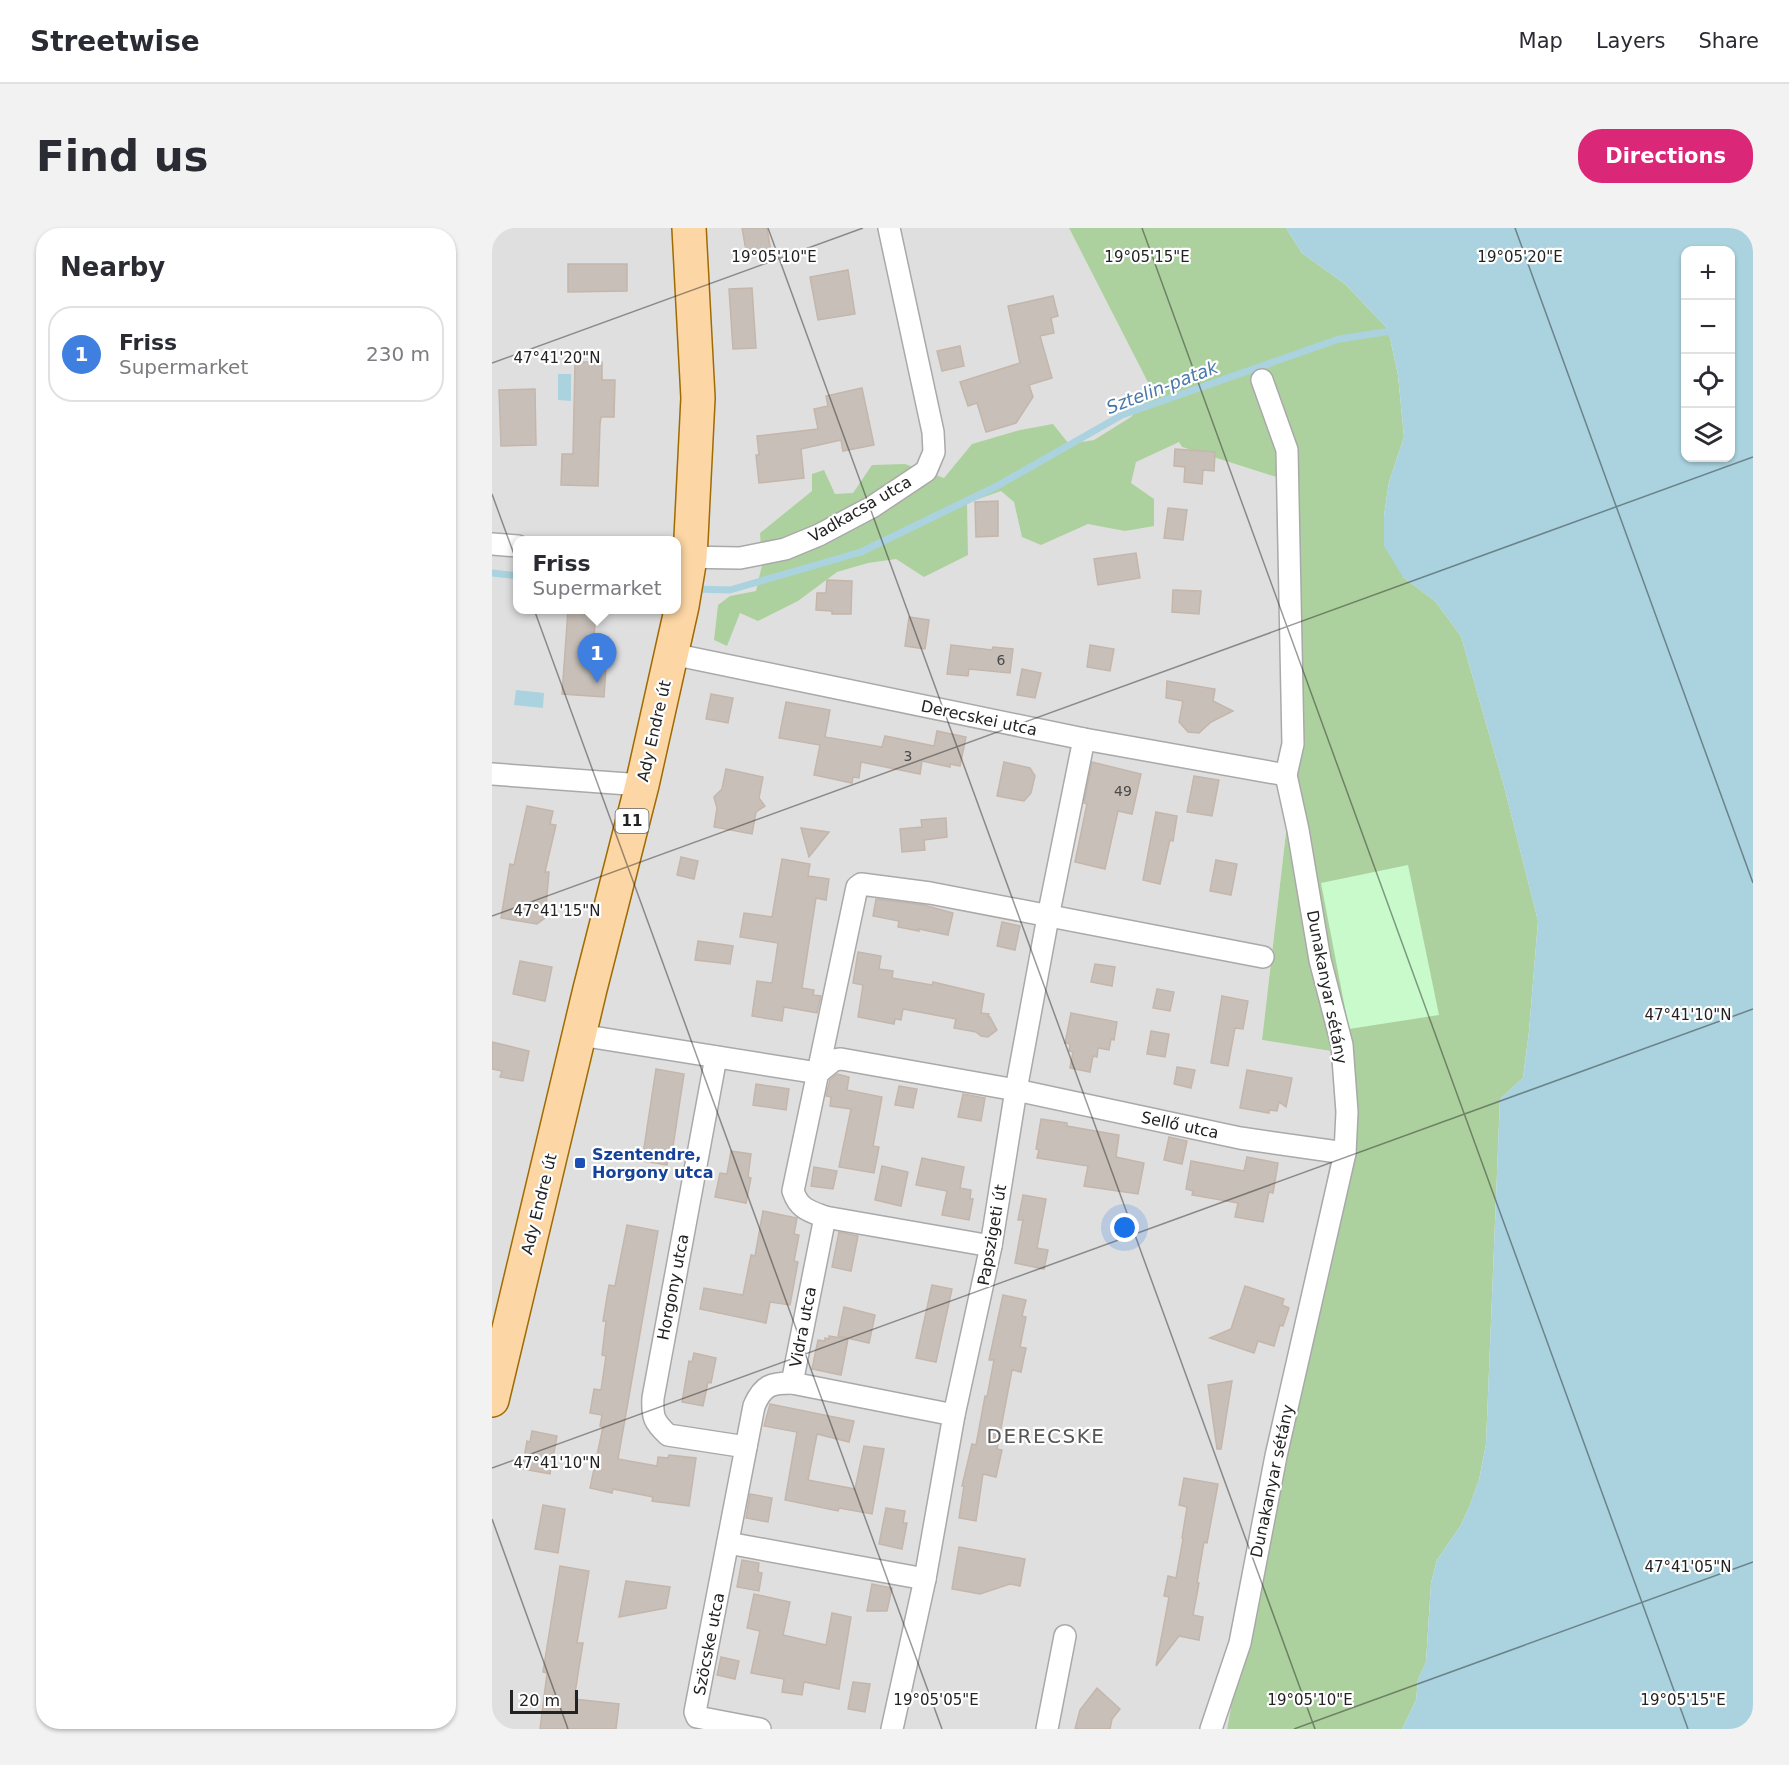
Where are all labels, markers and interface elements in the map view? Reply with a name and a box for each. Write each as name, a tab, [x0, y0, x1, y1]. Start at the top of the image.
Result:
text: Streetwise	[30, 25, 200, 58]
text: Map	[1519, 29, 1563, 53]
text: Layers	[1596, 29, 1665, 53]
text: Share	[1698, 29, 1759, 53]
button: Directions	[1578, 129, 1753, 183]
text: Find us	[36, 132, 209, 181]
map controls	[1681, 246, 1735, 462]
button: +	[1681, 246, 1735, 300]
text: 19°05'10"E	[731, 248, 817, 266]
text: 19°05'15"E	[1104, 248, 1190, 266]
text: 19°05'20"E	[1477, 248, 1563, 266]
text: Nearby	[60, 252, 165, 282]
button: −	[1681, 300, 1735, 354]
text: Friss	[119, 330, 177, 355]
text: 1	[75, 342, 88, 366]
text: 230 m	[366, 342, 430, 366]
text: 47°41'20"N	[513, 349, 601, 367]
button: locate	[1681, 354, 1735, 408]
text: Supermarket	[119, 355, 248, 379]
water label: Sztelin-patak	[1103, 356, 1222, 418]
button: layers	[1681, 408, 1735, 462]
street label: Vadkacsa utca	[805, 472, 915, 546]
popup	[513, 536, 681, 614]
text: Friss	[532, 551, 591, 576]
text: Supermarket	[532, 576, 662, 600]
pin: 1	[578, 634, 616, 683]
house number: 6	[997, 652, 1006, 668]
street label: Ady Endre út	[633, 679, 675, 783]
street label: Derecskei utca	[919, 696, 1039, 740]
house number: 3	[904, 748, 912, 764]
house number: 49	[1114, 783, 1132, 799]
road number: 11	[616, 809, 648, 833]
text: 47°41'15"N	[513, 902, 601, 920]
street label: Dunakanyar sétány	[1303, 909, 1351, 1065]
text: 47°41'10"N	[1644, 1006, 1732, 1024]
street label: Sellő utca	[1139, 1108, 1221, 1142]
place label: Szentendre, Horgony utca	[592, 1145, 713, 1182]
street label: Ady Endre út	[517, 1152, 561, 1256]
marker: Szentendre, Horgony utca	[573, 1156, 587, 1170]
street label: Papszigeti út	[974, 1183, 1010, 1287]
your location	[1110, 1213, 1139, 1242]
street label: Horgony utca	[653, 1232, 693, 1342]
street label: Vidra utca	[786, 1285, 820, 1369]
street label: Dunakanyar sétány	[1246, 1403, 1298, 1559]
district label: DERECSKE	[987, 1424, 1105, 1448]
text: 47°41'10"N	[513, 1454, 601, 1472]
text: 47°41'05"N	[1644, 1558, 1732, 1576]
street label: Szöcske utca	[690, 1591, 728, 1697]
scale bar	[510, 1687, 578, 1714]
text: 20 m	[519, 1691, 560, 1710]
text: 19°05'05"E	[893, 1691, 979, 1709]
text: 19°05'10"E	[1267, 1691, 1353, 1709]
text: 19°05'15"E	[1640, 1691, 1726, 1709]

